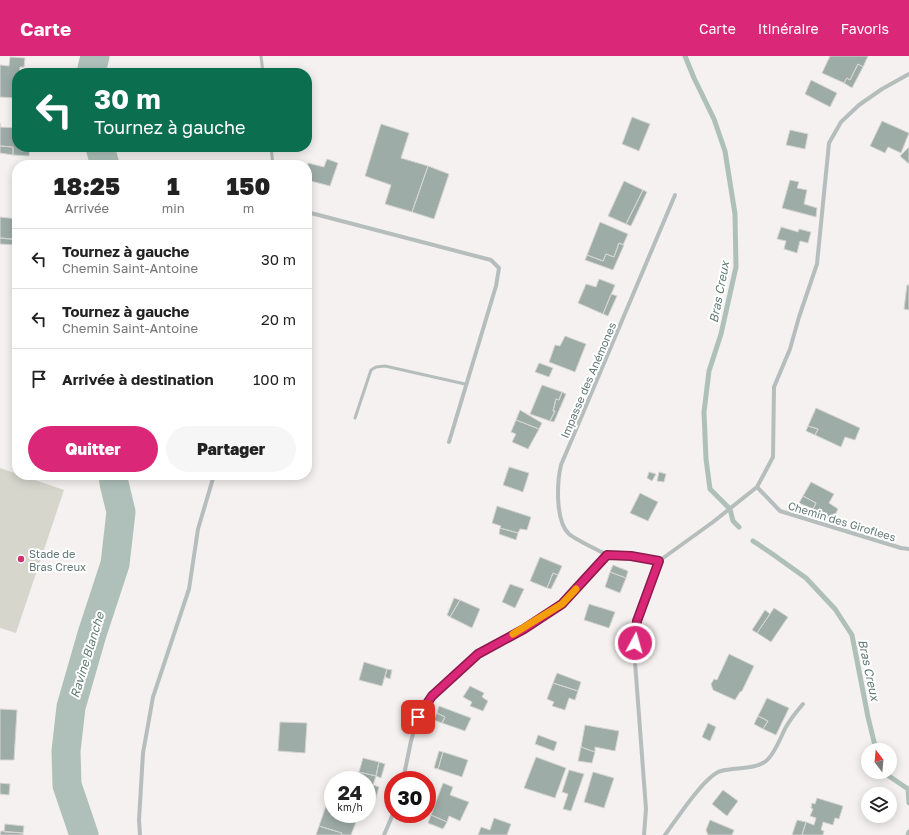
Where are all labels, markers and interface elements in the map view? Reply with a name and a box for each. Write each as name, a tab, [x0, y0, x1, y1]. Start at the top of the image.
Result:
text: Carte	[20, 17, 71, 40]
text: Carte	[699, 20, 736, 37]
text: Itinéraire	[758, 20, 819, 37]
text: Favoris	[841, 20, 889, 37]
text: 30 m	[94, 82, 161, 115]
icon: left	[28, 84, 80, 136]
text: Tournez à gauche	[94, 116, 246, 138]
text: 18:25	[54, 171, 120, 200]
text: 1	[167, 171, 180, 200]
text: 150	[227, 171, 270, 200]
text: Arrivée	[65, 200, 109, 216]
text: min	[162, 200, 185, 216]
text: m	[243, 200, 254, 216]
text: Tournez à gauche	[62, 242, 189, 260]
icon: left	[28, 248, 50, 270]
text: 30 m	[261, 250, 296, 268]
water label: Bras Creux	[706, 259, 733, 324]
text: Chemin Saint-Antoine	[62, 260, 198, 276]
text: Tournez à gauche	[62, 302, 189, 320]
icon: left	[28, 308, 50, 330]
text: 20 m	[261, 310, 296, 328]
text: Chemin Saint-Antoine	[62, 320, 198, 336]
street label: Impasse des Anémones	[558, 320, 618, 440]
icon: arrive	[28, 368, 50, 390]
text: Arrivée à destination	[62, 370, 214, 388]
text: 100 m	[253, 370, 296, 388]
button: Quitter	[28, 426, 158, 472]
button: Partager	[166, 426, 296, 472]
street label: Chemin des Giroflees	[787, 498, 898, 544]
place label: Stade de Bras Creux	[29, 547, 86, 573]
marker: Stade de Bras Creux	[16, 554, 26, 564]
water label: Ravine Blanche	[67, 609, 107, 700]
position arrow	[614, 622, 656, 664]
water label: Bras Creux	[855, 638, 883, 703]
pin	[401, 700, 435, 734]
icon: arrive	[407, 706, 429, 728]
north arrow	[861, 743, 897, 779]
map controls	[861, 743, 897, 823]
speed limit sign: 30	[384, 771, 436, 823]
text: 24	[338, 780, 362, 804]
button: layers	[861, 787, 897, 823]
text: km/h	[337, 801, 363, 813]

